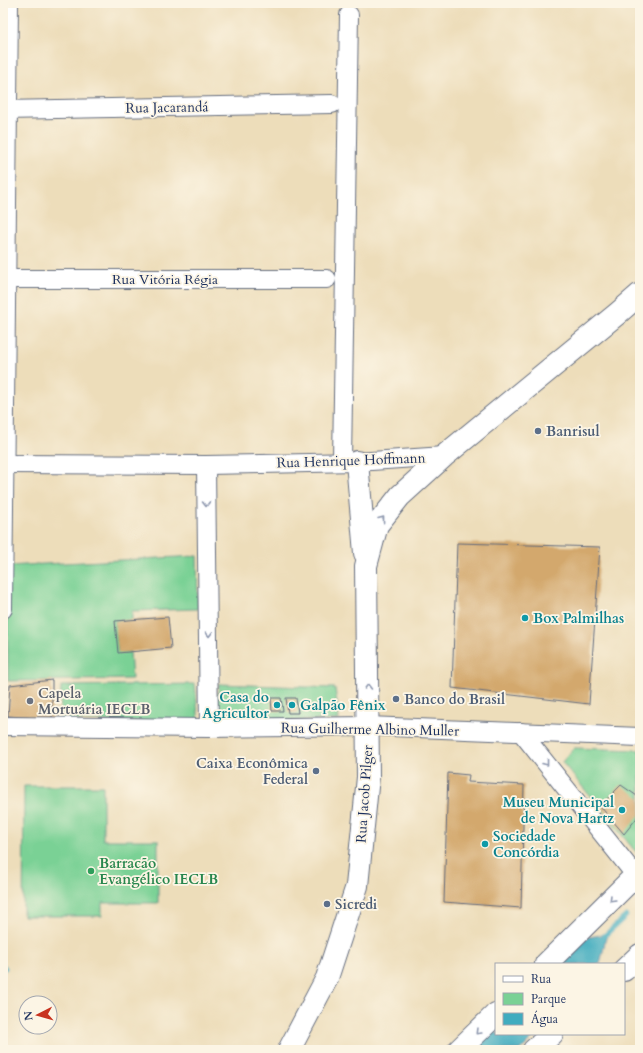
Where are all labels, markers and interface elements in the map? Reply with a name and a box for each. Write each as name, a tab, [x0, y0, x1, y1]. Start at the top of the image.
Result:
street label: Rua Jacarandá	[125, 97, 209, 118]
street label: Rua Vitória Régia	[112, 270, 218, 289]
place label: Banrisul	[546, 422, 600, 441]
marker: Banrisul	[533, 426, 543, 436]
street label: Rua Henrique Hoffmann	[276, 448, 426, 473]
one-way arrow	[202, 501, 210, 507]
one-way arrow	[377, 516, 384, 523]
place label: Box Palmilhas	[533, 609, 624, 628]
marker: Box Palmilhas	[520, 613, 530, 623]
one-way arrow	[205, 631, 213, 637]
place label: Capela Mortuária IECLB	[38, 684, 150, 719]
one-way arrow	[364, 684, 372, 690]
place label: Casa do Agricultor	[202, 688, 269, 723]
place label: Banco do Brasil	[404, 690, 505, 709]
marker: Banco do Brasil	[391, 694, 401, 704]
marker: Capela Mortuária IECLB	[25, 696, 35, 706]
place label: Galpão Fênix	[300, 696, 386, 715]
marker: Casa do Agricultor	[272, 700, 282, 710]
marker: Galpão Fênix	[287, 700, 297, 710]
street label: Rua Guilherme Albino Muller	[281, 718, 460, 741]
street label: Rua Jacob Pilger	[352, 743, 377, 844]
place label: Caixa Econômica Federal	[196, 754, 308, 789]
one-way arrow	[541, 758, 548, 765]
marker: Caixa Econômica Federal	[311, 766, 321, 776]
place label: Museu Municipal de Nova Hartz	[503, 793, 614, 828]
marker: Museu Municipal de Nova Hartz	[617, 805, 627, 815]
place label: Sociedade Concórdia	[493, 827, 560, 862]
marker: Sociedade Concórdia	[480, 839, 490, 849]
place label: Barracão Evangélico IECLB	[99, 854, 218, 889]
marker: Barracão Evangélico IECLB	[86, 866, 96, 876]
one-way arrow	[609, 894, 617, 902]
place label: Sicredi	[335, 895, 378, 914]
marker: Sicredi	[322, 899, 332, 909]
legend	[495, 963, 625, 1035]
text: Rua	[531, 971, 552, 987]
text: Parque	[531, 991, 566, 1007]
north arrow	[18, 995, 58, 1035]
text: N	[21, 1010, 37, 1022]
text: Água	[531, 1010, 559, 1027]
one-way arrow	[475, 1027, 483, 1035]

